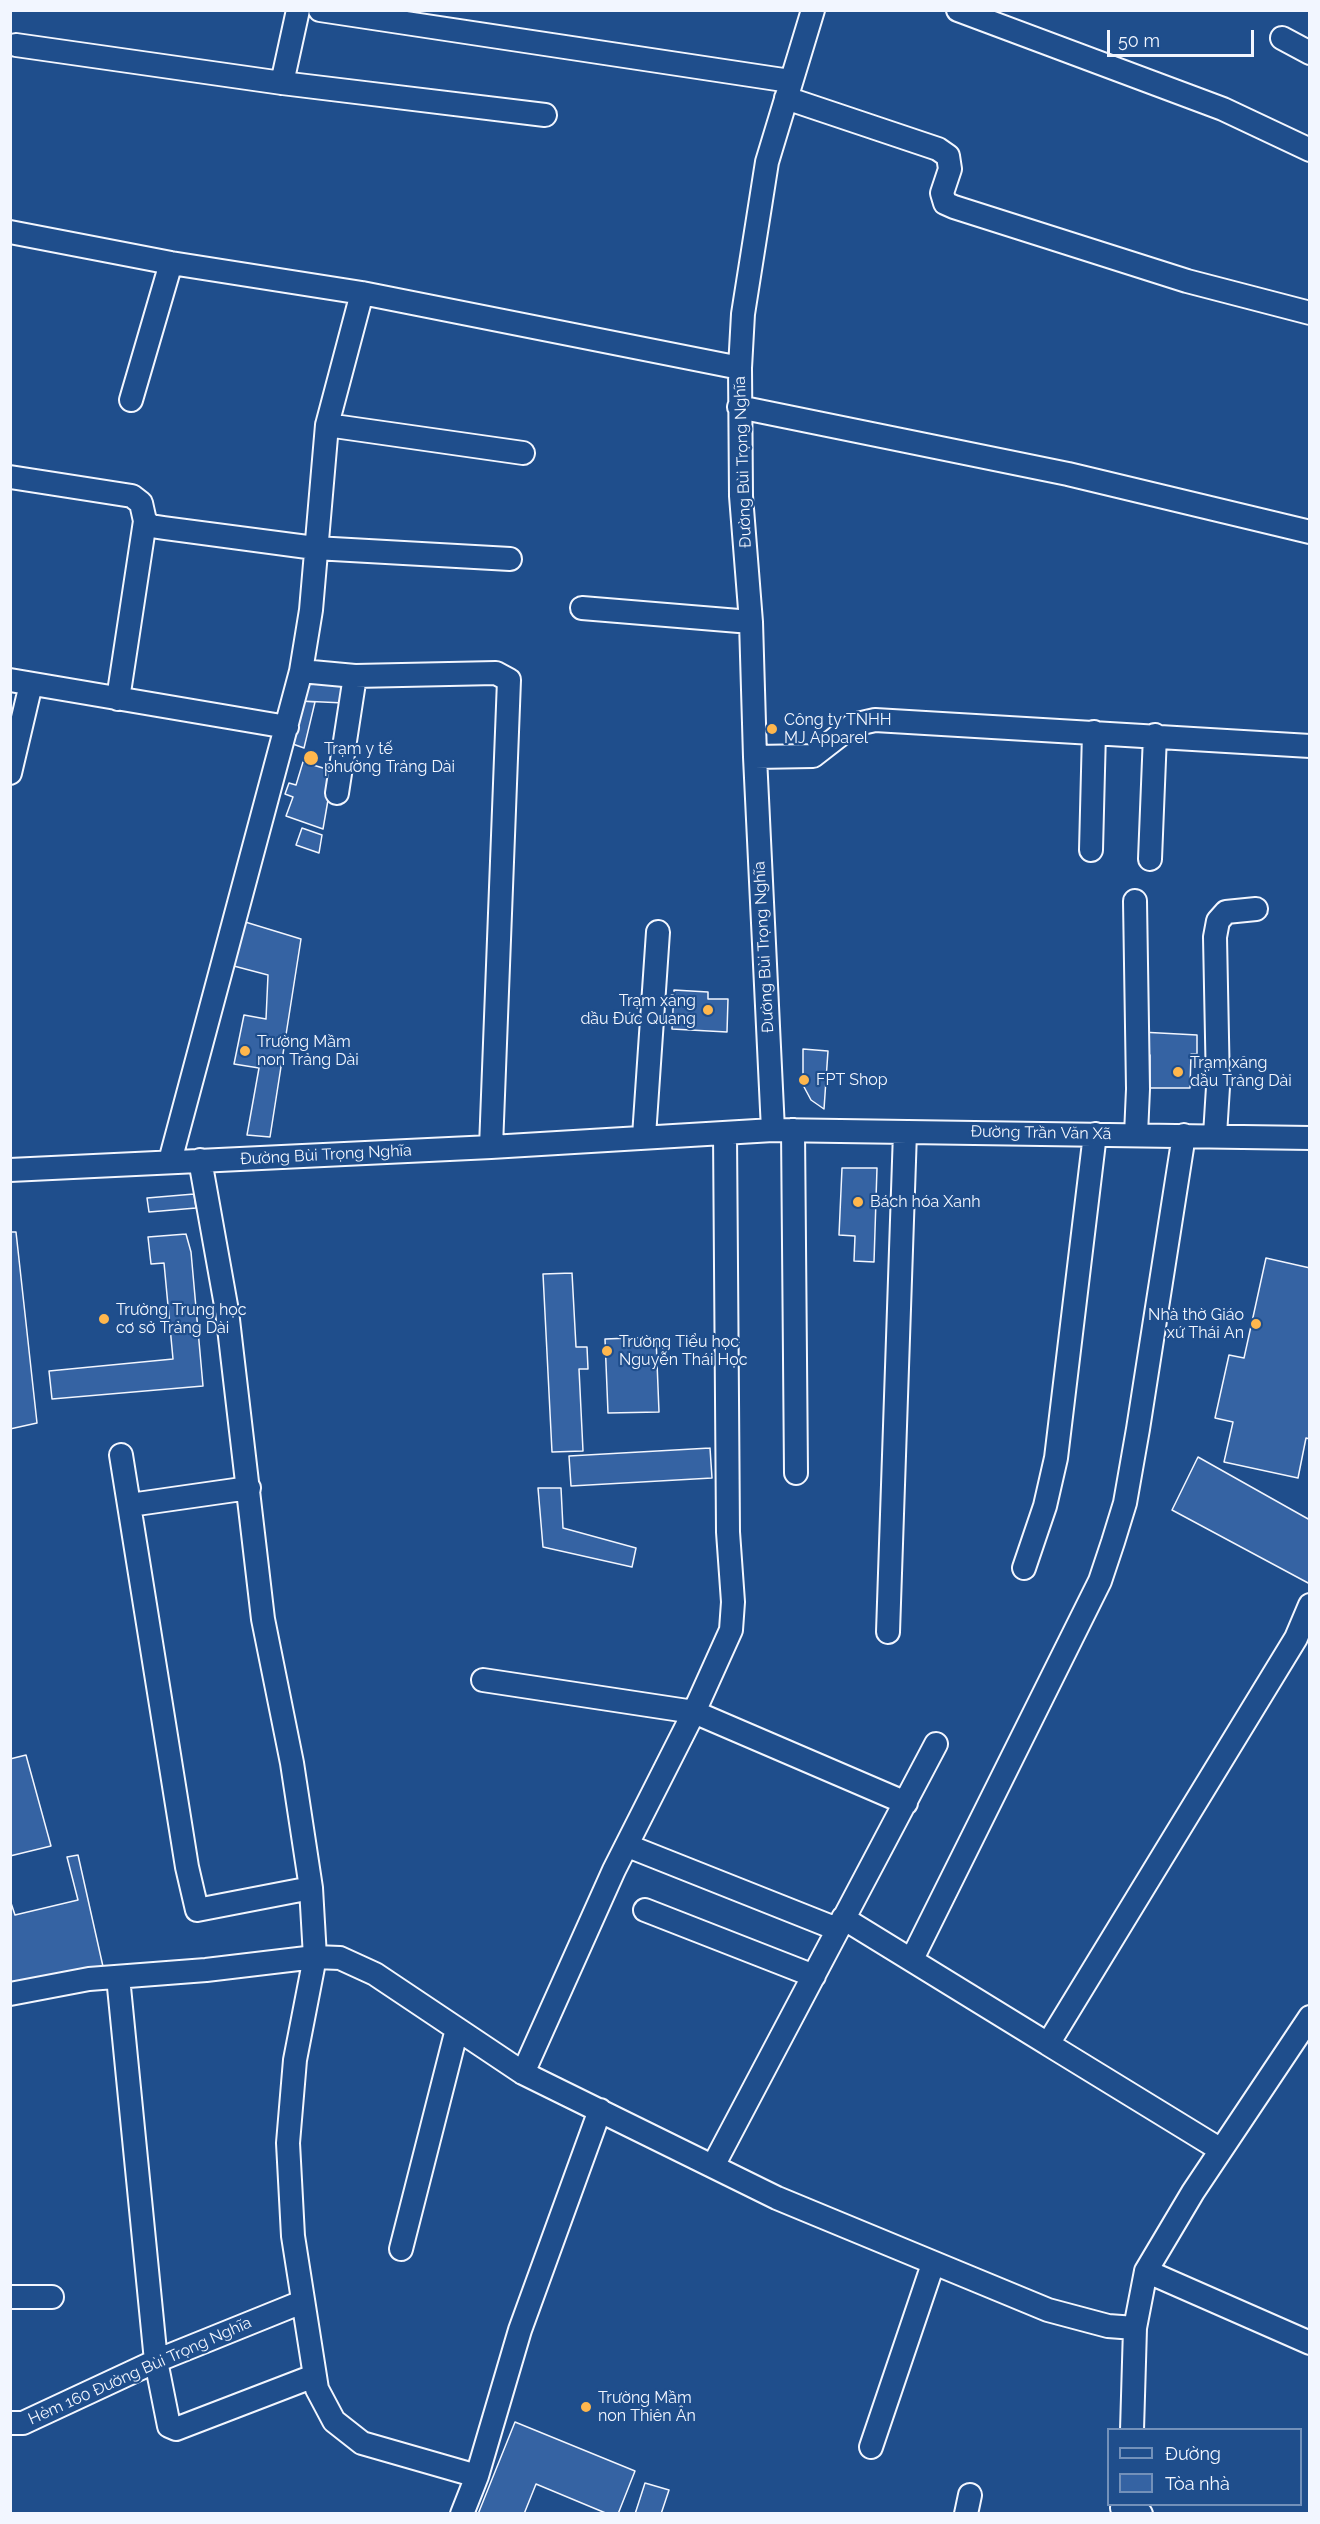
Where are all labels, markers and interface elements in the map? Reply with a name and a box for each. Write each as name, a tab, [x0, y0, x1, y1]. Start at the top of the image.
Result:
scale bar	[1110, 18, 1257, 56]
text: 50 m	[1118, 30, 1160, 51]
street label: Đường Bùi Trọng Nghĩa	[730, 376, 756, 548]
place label: Công ty TNHH MJ Apparel	[784, 710, 892, 748]
marker: Công ty TNHH MJ Apparel	[765, 722, 779, 736]
place label: Trạm y tế phường Trảng Dài	[324, 739, 455, 777]
marker: Trạm y tế phường Trảng Dài	[302, 749, 320, 767]
street label: Đường Bùi Trọng Nghĩa	[750, 861, 778, 1033]
place label: Trạm xăng dầu Đức Quang	[580, 991, 696, 1029]
marker: Trạm xăng dầu Đức Quang	[701, 1003, 715, 1017]
place label: Trường Mầm non Trảng Dài	[257, 1032, 359, 1070]
marker: Trường Mầm non Trảng Dài	[238, 1044, 252, 1058]
place label: Trạm xăng dầu Trảng Dài	[1190, 1053, 1292, 1091]
marker: Trạm xăng dầu Trảng Dài	[1171, 1065, 1185, 1079]
place label: FPT Shop	[816, 1070, 888, 1090]
marker: FPT Shop	[797, 1073, 811, 1087]
street label: Đường Trần Văn Xã	[970, 1122, 1112, 1144]
street label: Đường Bùi Trọng Nghĩa	[240, 1141, 412, 1169]
place label: Bách hóa Xanh	[870, 1192, 981, 1212]
marker: Bách hóa Xanh	[851, 1195, 865, 1209]
place label: Trường Trung học cơ sở Trảng Dài	[116, 1300, 247, 1338]
place label: Nhà thờ Giáo xứ Thái An	[1148, 1305, 1244, 1343]
marker: Trường Trung học cơ sở Trảng Dài	[97, 1312, 111, 1326]
marker: Nhà thờ Giáo xứ Thái An	[1249, 1317, 1263, 1331]
place label: Trường Tiểu học Nguyễn Thái Học	[619, 1332, 747, 1370]
marker: Trường Tiểu học Nguyễn Thái Học	[600, 1344, 614, 1358]
street label: Hẻm 160 Đường Bùi Trọng Nghĩa	[26, 2313, 254, 2429]
place label: Trường Mầm non Thiên Ân	[598, 2388, 696, 2426]
marker: Trường Mầm non Thiên Ân	[579, 2400, 593, 2414]
legend	[1107, 2428, 1302, 2506]
text: Đường	[1165, 2443, 1221, 2464]
text: Tòa nhà	[1165, 2473, 1230, 2494]

